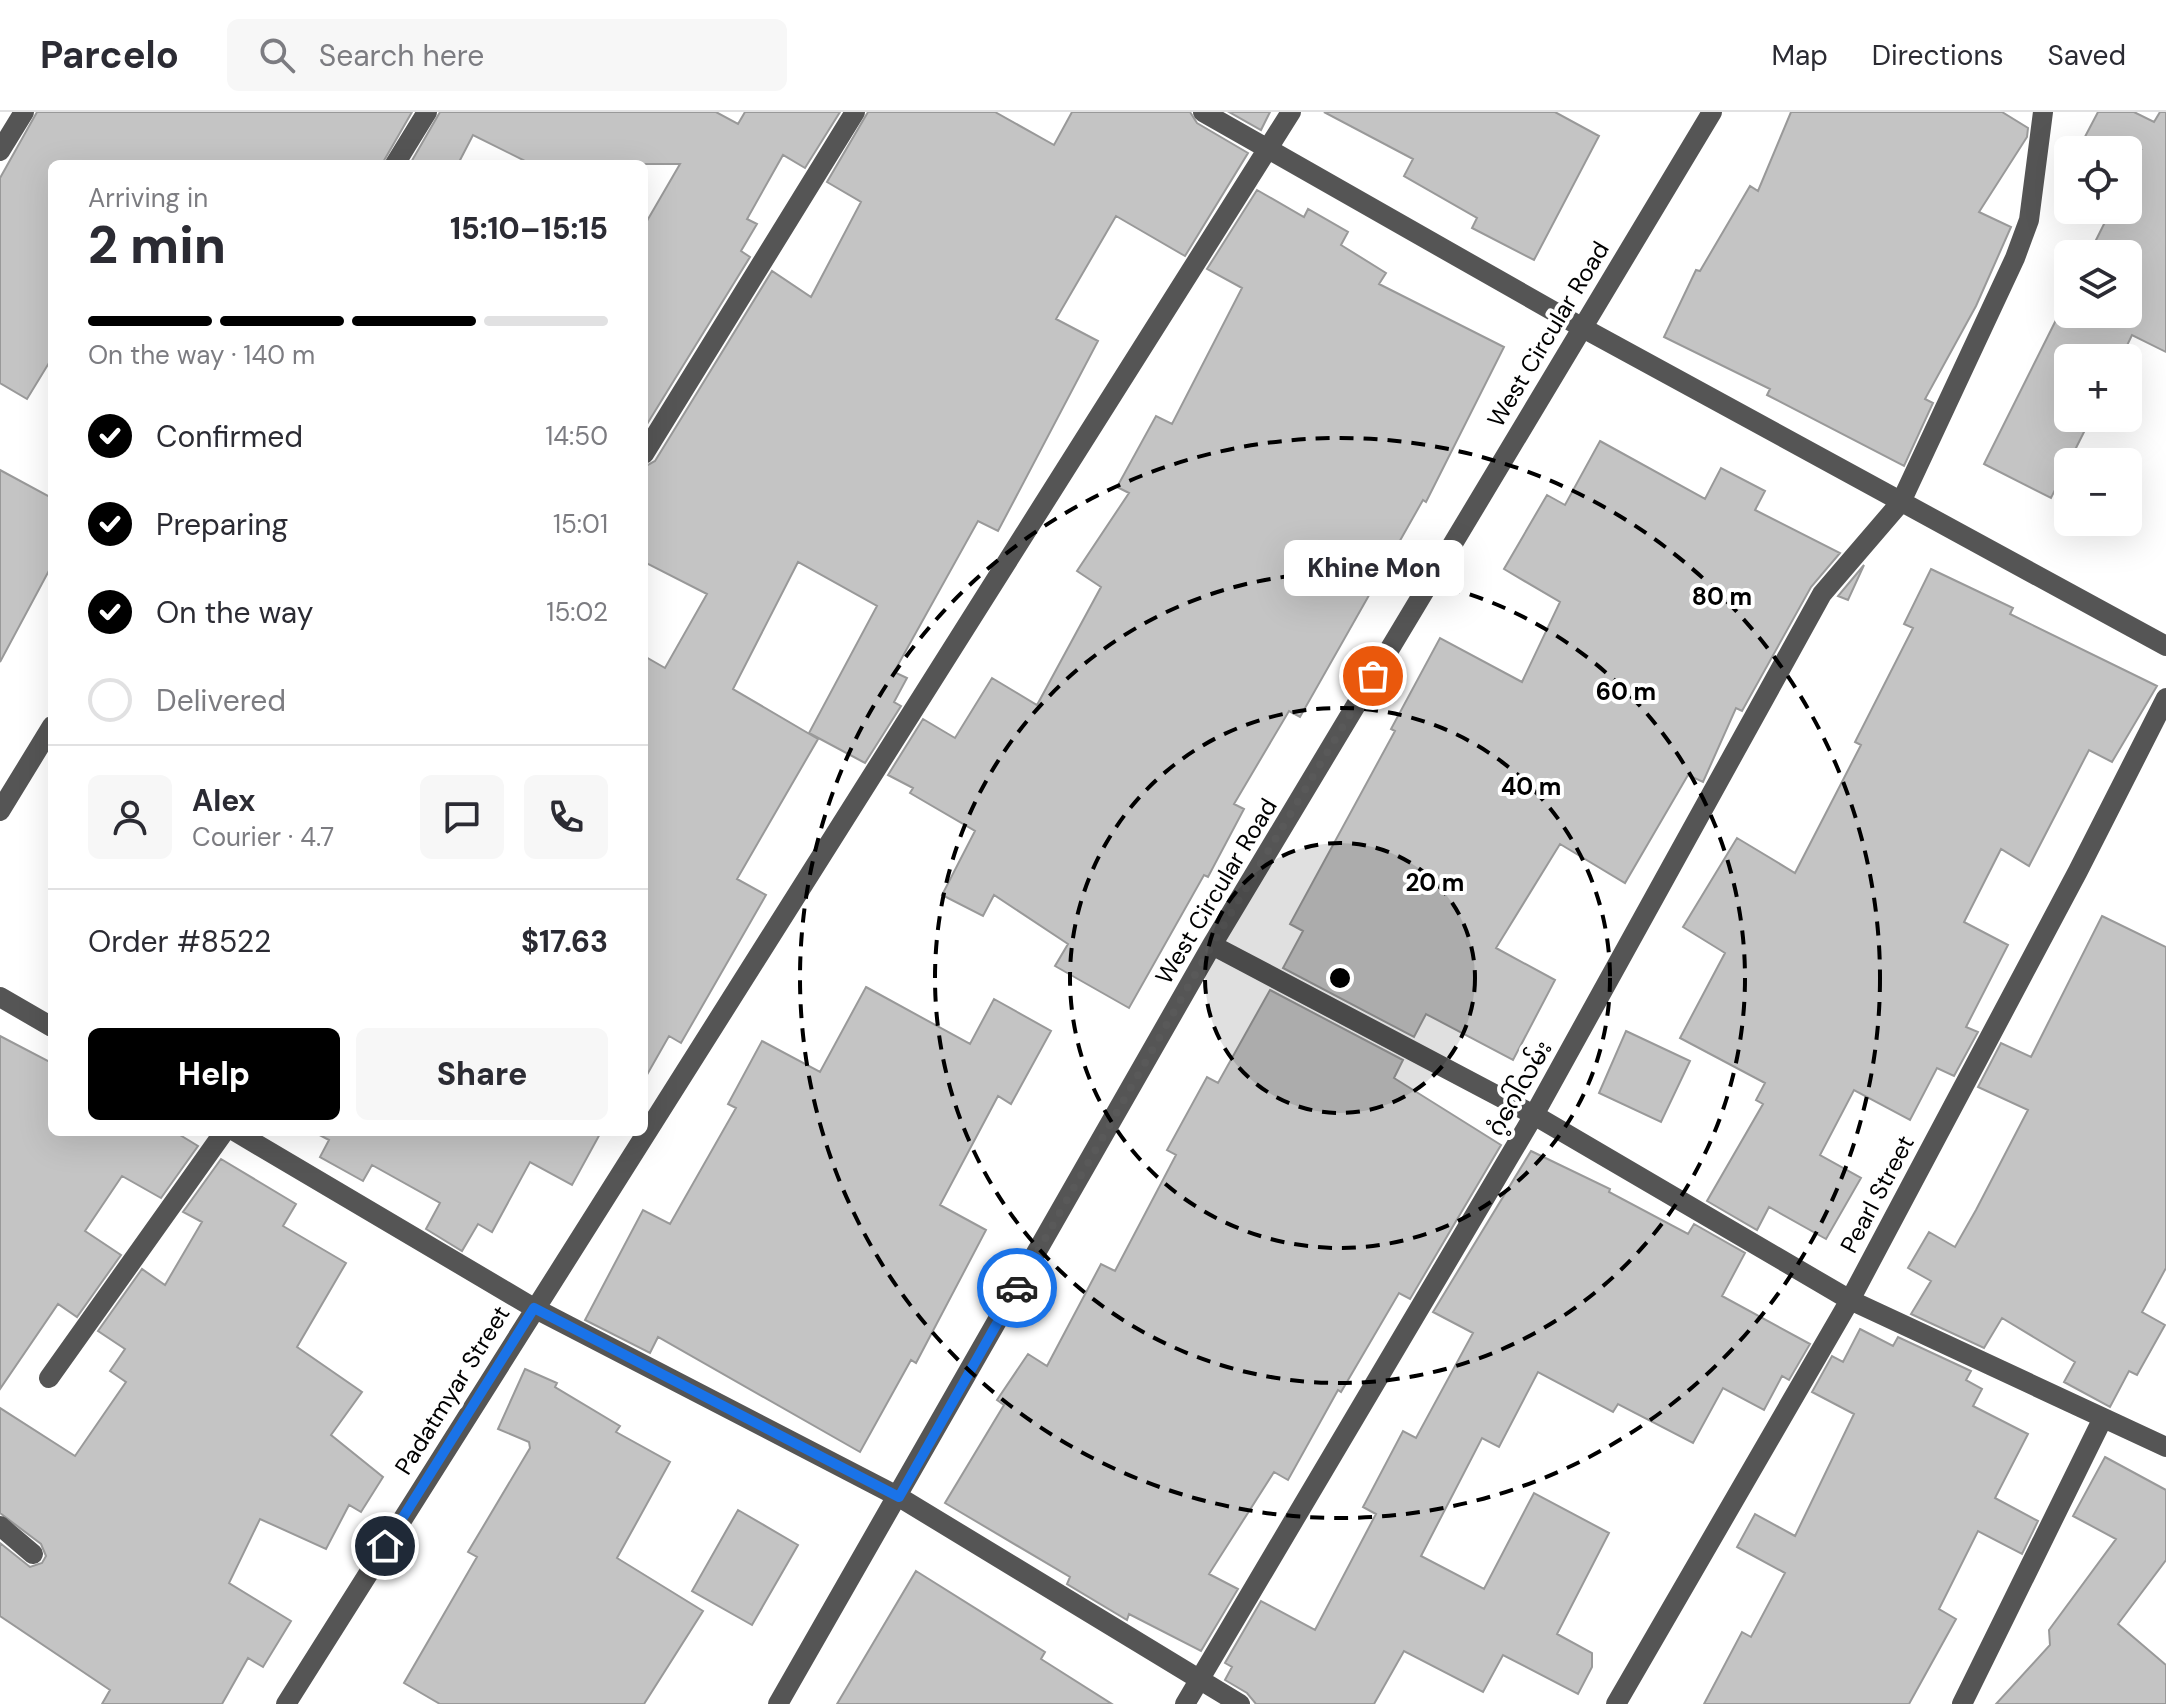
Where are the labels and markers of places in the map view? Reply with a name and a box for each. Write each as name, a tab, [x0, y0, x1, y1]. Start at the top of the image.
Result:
callout: Khine Mon	[1283, 540, 1463, 596]
pin	[1339, 642, 1407, 710]
centre of rings	[1326, 964, 1354, 992]
pin	[351, 1512, 419, 1580]

